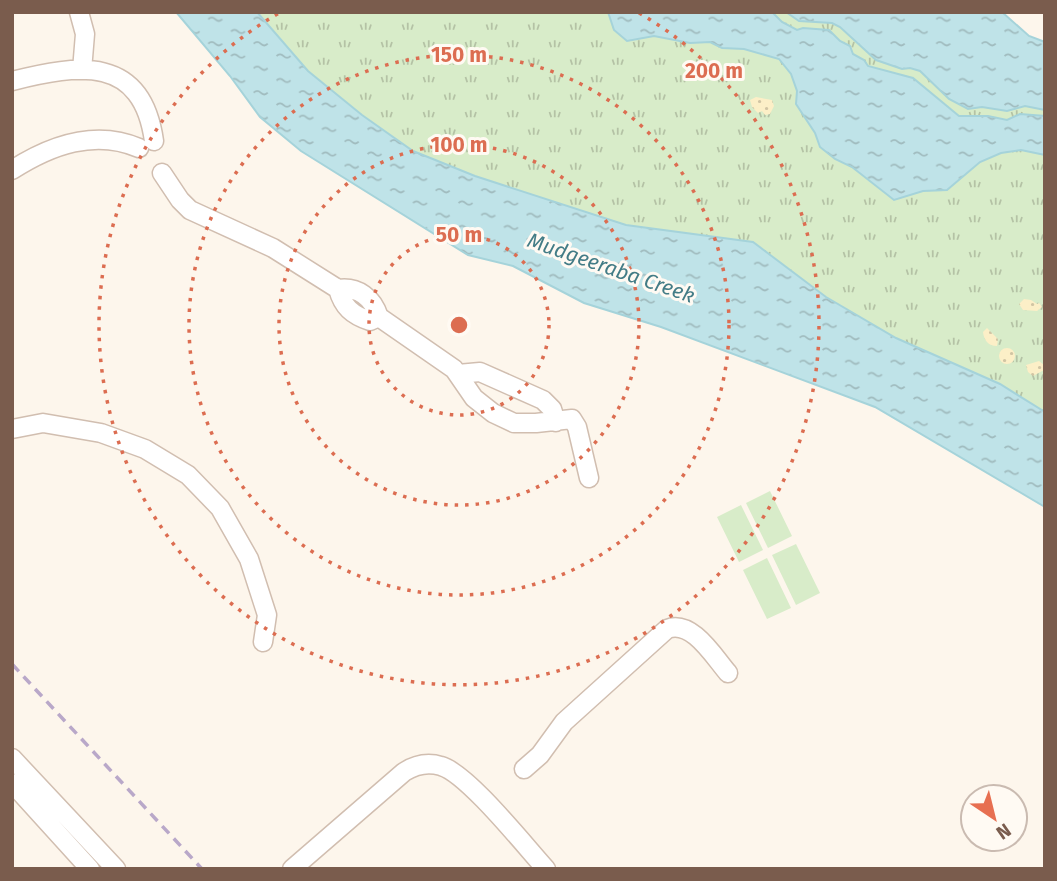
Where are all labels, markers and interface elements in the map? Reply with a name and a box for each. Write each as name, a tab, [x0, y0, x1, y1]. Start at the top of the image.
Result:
text: 150 m	[431, 42, 487, 68]
text: 200 m	[685, 58, 743, 84]
text: 100 m	[430, 132, 488, 158]
text: 50 m	[436, 222, 482, 248]
water label: Mudgeeraba Creek	[524, 227, 698, 309]
centre of rings	[447, 313, 471, 337]
north arrow	[959, 783, 1029, 853]
text: N	[992, 818, 1015, 845]

